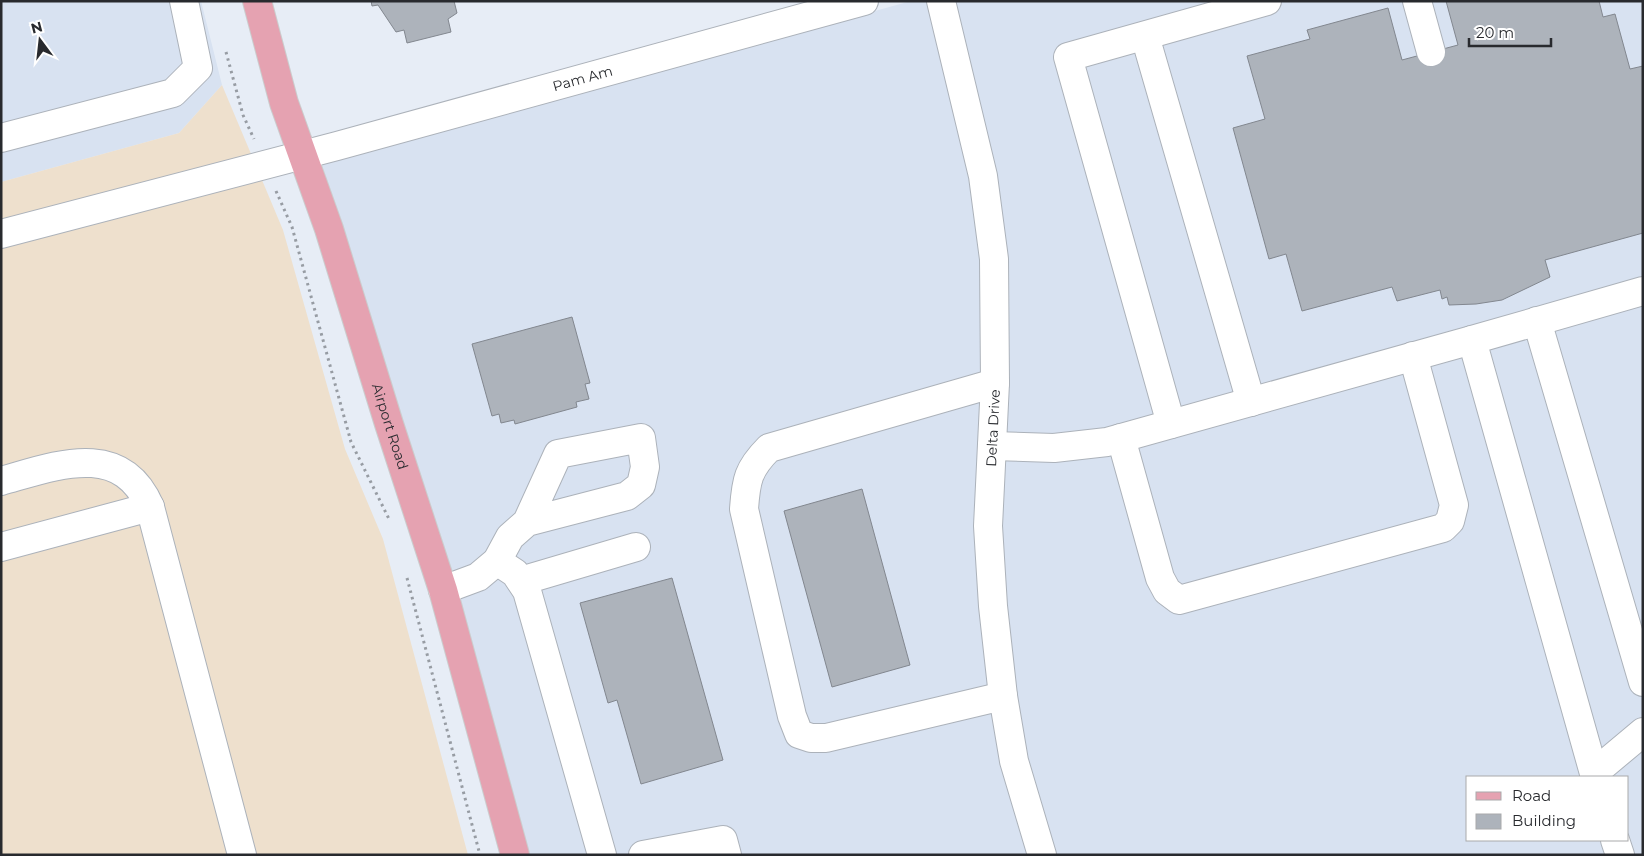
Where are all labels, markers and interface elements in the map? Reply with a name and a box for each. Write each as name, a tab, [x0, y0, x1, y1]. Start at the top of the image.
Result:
north arrow	[15, 15, 65, 65]
scale bar	[1469, 15, 1552, 47]
text: N	[29, 17, 44, 38]
text: 20 m	[1476, 23, 1514, 42]
street label: Pam Am	[550, 62, 615, 95]
street label: Airport Road	[368, 381, 412, 472]
street label: Delta Drive	[982, 389, 1004, 467]
legend	[1466, 776, 1629, 841]
text: Road	[1512, 786, 1551, 805]
text: Building	[1512, 811, 1576, 830]

